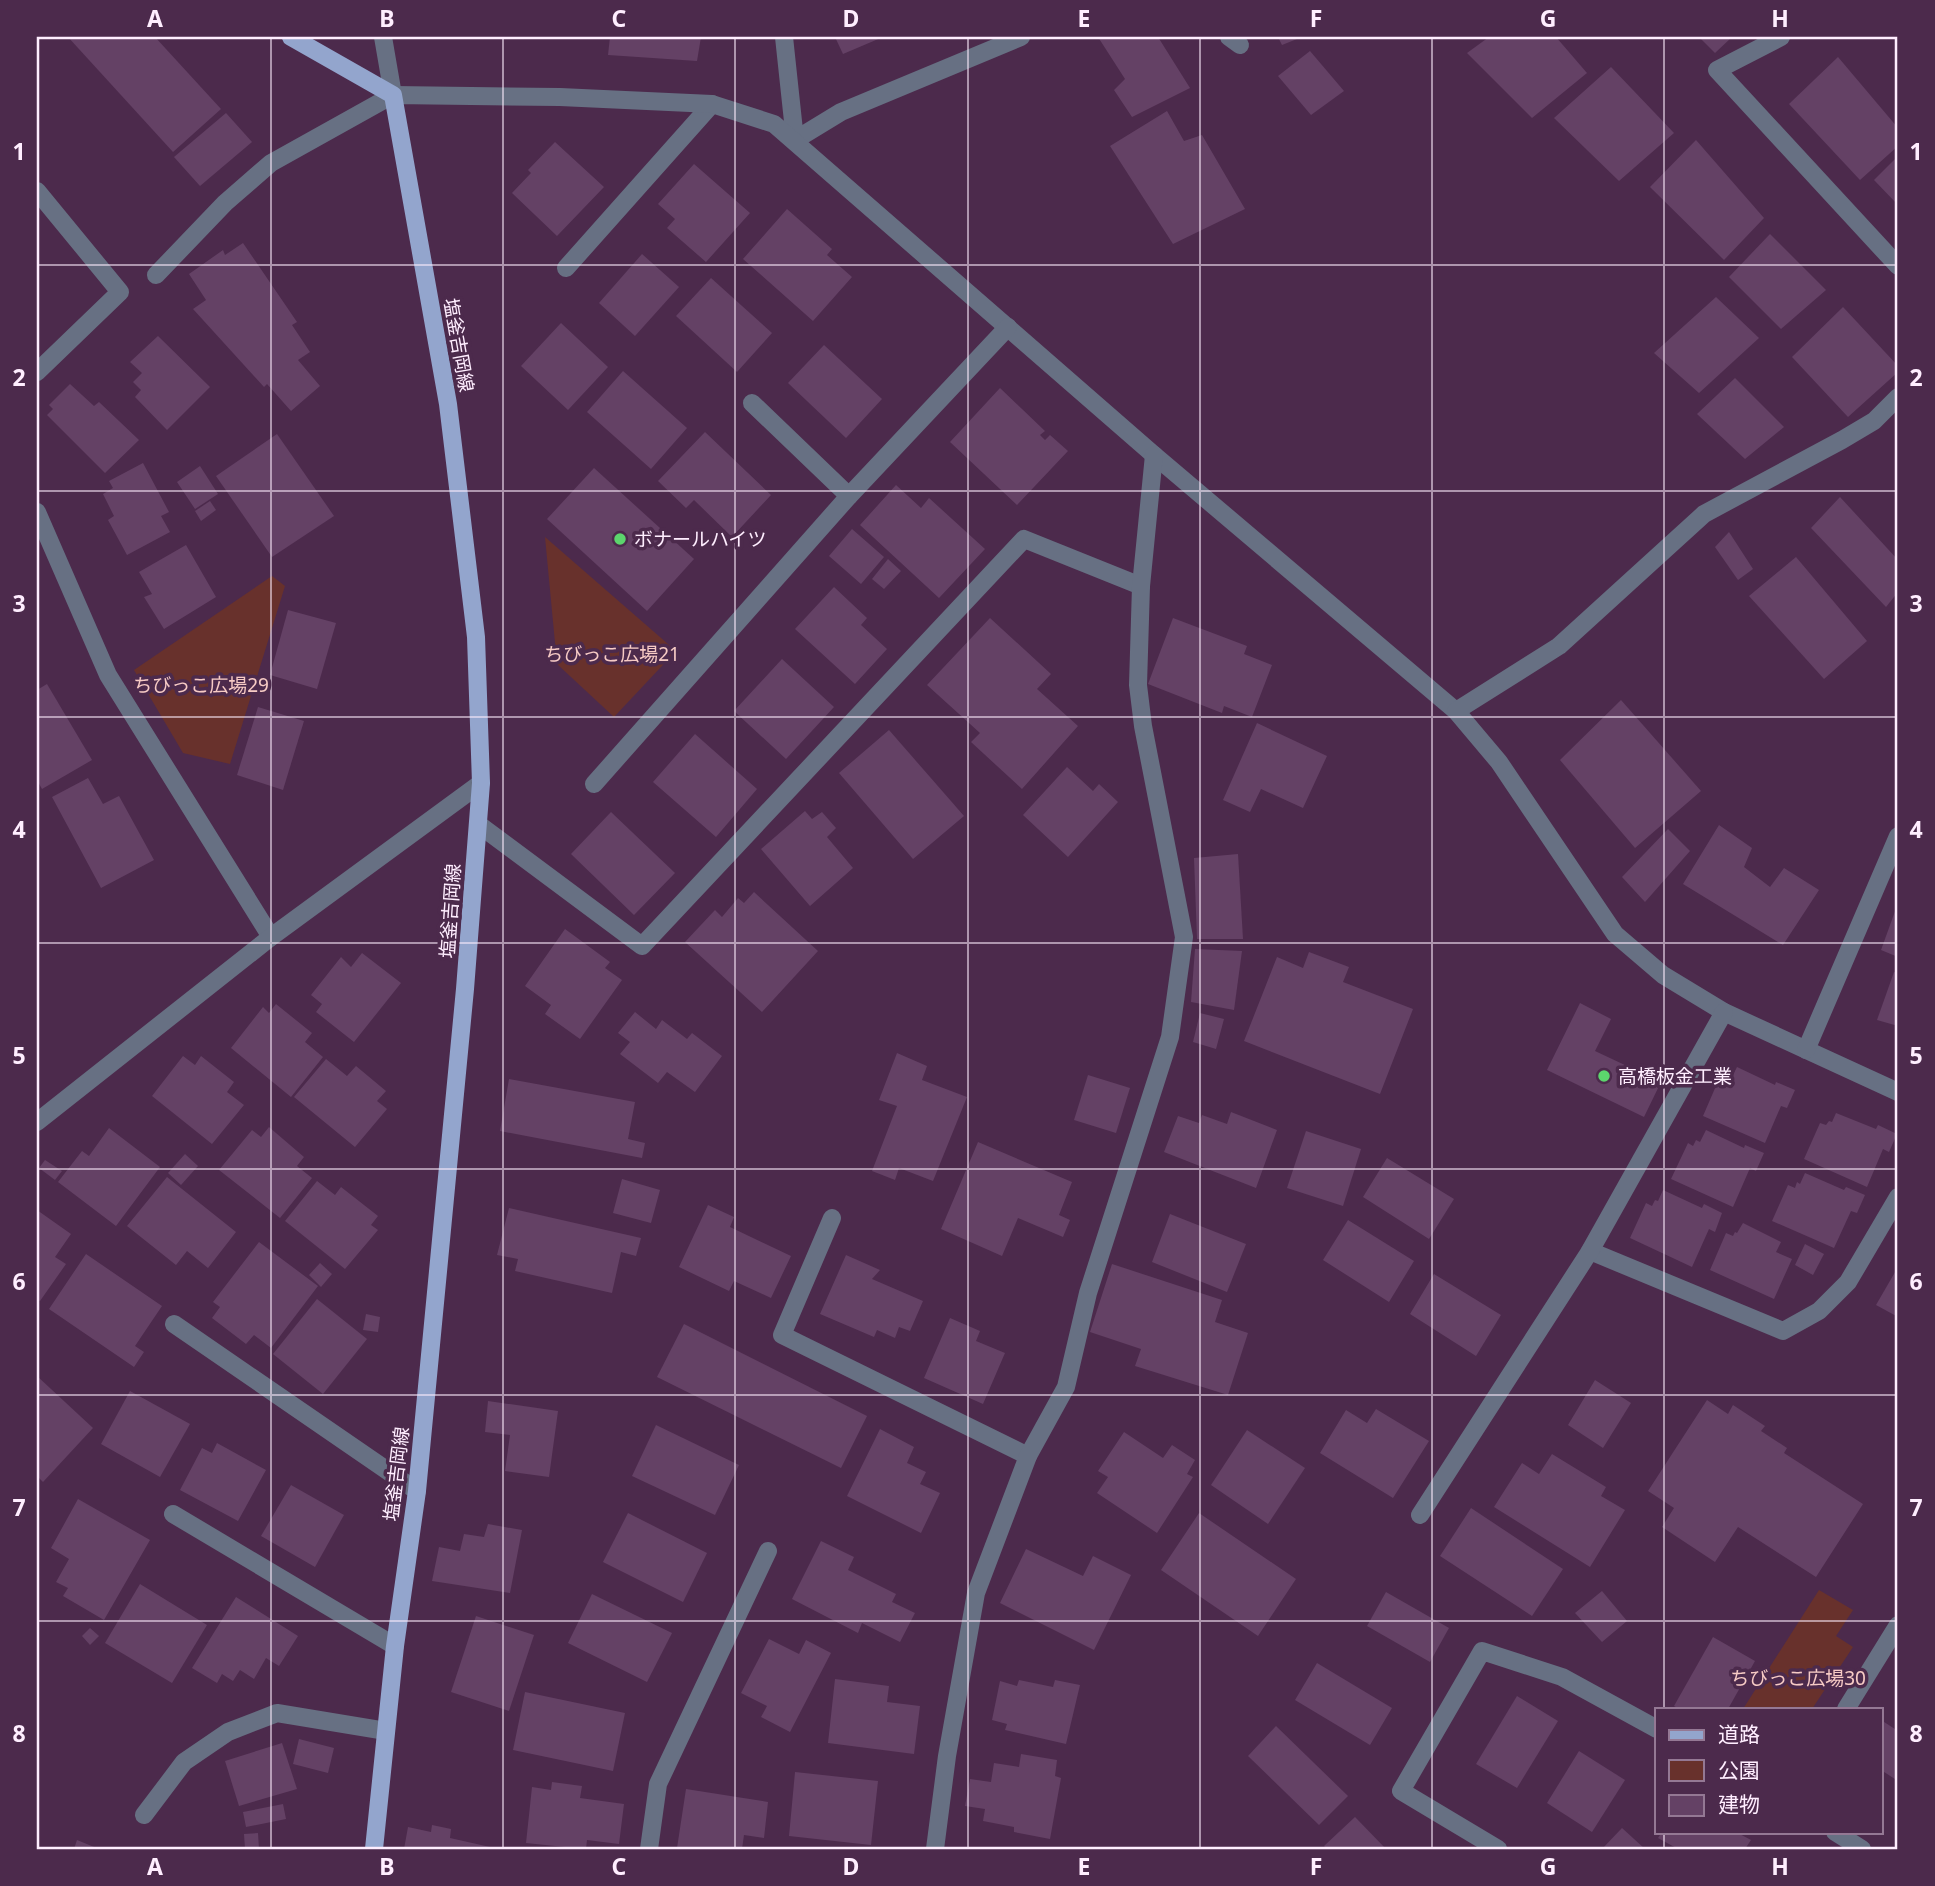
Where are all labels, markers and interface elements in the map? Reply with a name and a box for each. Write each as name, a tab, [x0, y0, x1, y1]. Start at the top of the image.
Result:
text: A	[147, 2, 163, 34]
text: B	[379, 2, 395, 34]
text: C	[612, 2, 627, 34]
text: D	[843, 2, 859, 34]
text: E	[1078, 2, 1090, 34]
text: F	[1310, 2, 1322, 34]
text: G	[1540, 2, 1556, 34]
text: H	[1771, 2, 1789, 34]
text: 1	[12, 135, 26, 167]
text: 1	[1909, 135, 1923, 167]
street label: 塩釜吉岡線	[438, 296, 480, 394]
text: 2	[12, 361, 26, 393]
text: 2	[1909, 361, 1923, 393]
place label: ボナールハイツ	[634, 526, 767, 552]
marker: ボナールハイツ	[612, 531, 628, 547]
text: 3	[12, 587, 26, 619]
text: 3	[1909, 587, 1923, 619]
park label: ちびっこ広場21	[544, 641, 680, 667]
park label: ちびっこ広場29	[133, 672, 269, 698]
text: 4	[12, 813, 26, 845]
text: 4	[1909, 813, 1923, 845]
street label: 塩釜吉岡線	[434, 863, 466, 959]
text: 5	[12, 1039, 26, 1071]
text: 5	[1909, 1039, 1923, 1071]
place label: 高橋板金工業	[1618, 1063, 1732, 1089]
marker: 高橋板金工業	[1596, 1068, 1612, 1084]
text: 6	[12, 1265, 26, 1297]
text: 6	[1909, 1265, 1923, 1297]
street label: 塩釜吉岡線	[377, 1425, 415, 1523]
text: 7	[12, 1491, 26, 1523]
text: 7	[1909, 1491, 1923, 1523]
park label: ちびっこ広場30	[1730, 1665, 1866, 1691]
legend	[1655, 1708, 1882, 1834]
text: 8	[12, 1717, 26, 1749]
text: 8	[1909, 1717, 1923, 1749]
text: 道路	[1718, 1720, 1760, 1748]
text: 公園	[1718, 1756, 1760, 1784]
text: 建物	[1718, 1790, 1760, 1818]
text: A	[147, 1850, 163, 1882]
text: B	[379, 1850, 395, 1882]
text: C	[612, 1850, 627, 1882]
text: D	[843, 1850, 859, 1882]
text: E	[1078, 1850, 1090, 1882]
text: F	[1310, 1850, 1322, 1882]
text: G	[1540, 1850, 1556, 1882]
text: H	[1771, 1850, 1789, 1882]

